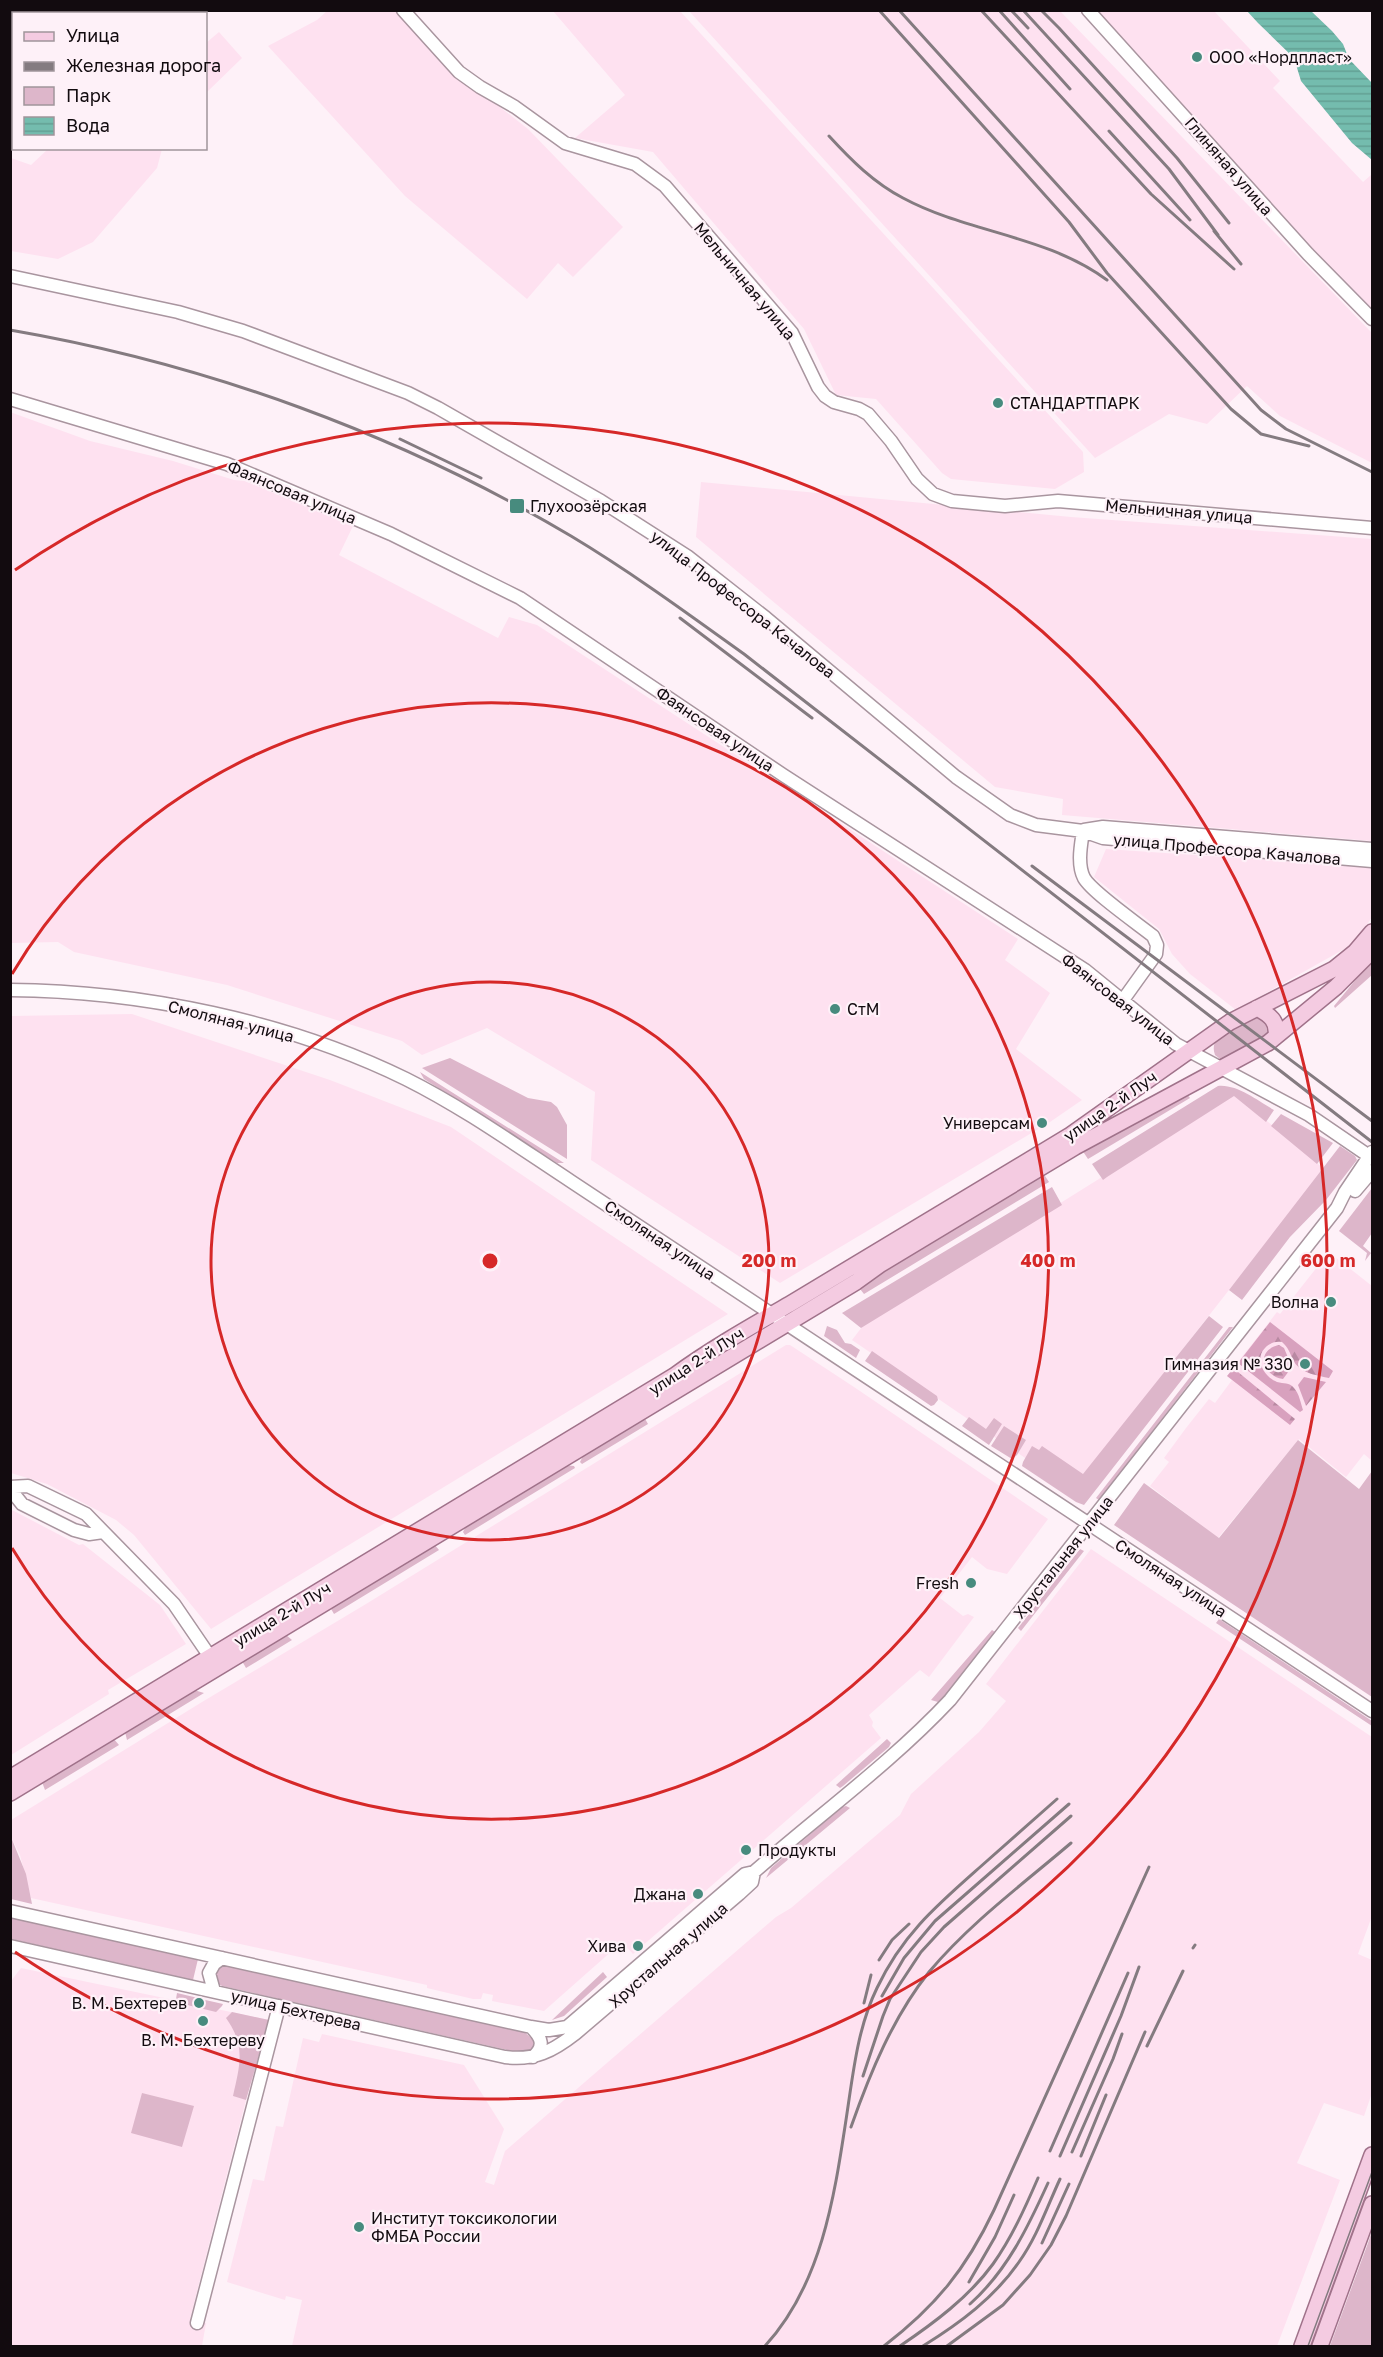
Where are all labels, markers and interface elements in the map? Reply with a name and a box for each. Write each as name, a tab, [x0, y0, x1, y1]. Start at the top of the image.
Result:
legend	[12, 12, 207, 150]
text: Улица	[66, 24, 120, 46]
place label: ООО «Нордпласт»	[1209, 47, 1352, 67]
marker: ООО «Нордпласт»	[1190, 50, 1204, 64]
text: Железная дорога	[66, 54, 221, 76]
text: Парк	[66, 84, 111, 106]
street label: Глиняная улица	[1181, 113, 1277, 219]
text: Вода	[66, 114, 110, 136]
street label: Мельничная улица	[690, 218, 800, 344]
place label: СТАНДАРТПАРК	[1010, 393, 1140, 413]
marker: СТАНДАРТПАРК	[991, 396, 1005, 410]
street label: Фаянсовая улица	[225, 456, 359, 528]
street label: Мельничная улица	[1104, 495, 1254, 527]
place label: Глухоозёрская	[530, 496, 647, 516]
marker: Глухоозёрская	[508, 497, 526, 515]
street label: улица Профессора Качалова	[647, 526, 839, 682]
street label: Фаянсовая улица	[652, 682, 778, 776]
street label: улица Профессора Качалова	[1112, 829, 1342, 869]
street label: Фаянсовая улица	[1057, 949, 1179, 1049]
street label: Смоляная улица	[166, 996, 296, 1046]
place label: СтМ	[847, 999, 879, 1019]
marker: СтМ	[828, 1002, 842, 1016]
street label: улица 2-й Луч	[1059, 1066, 1161, 1146]
place label: Универсам	[943, 1113, 1030, 1133]
marker: Универсам	[1035, 1116, 1049, 1130]
street label: Смоляная улица	[601, 1196, 719, 1284]
text: 200 m	[742, 1249, 796, 1271]
text: 400 m	[1021, 1249, 1075, 1271]
text: 600 m	[1300, 1249, 1356, 1271]
centre of rings	[480, 1251, 500, 1271]
place label: Волна	[1271, 1292, 1319, 1312]
marker: Волна	[1324, 1295, 1338, 1309]
street label: улица 2-й Луч	[645, 1323, 747, 1399]
place label: Гимназия № 330	[1164, 1354, 1293, 1374]
marker: Гимназия № 330	[1298, 1357, 1312, 1371]
street label: Хрустальная улица	[1009, 1492, 1117, 1622]
street label: Смоляная улица	[1111, 1534, 1231, 1622]
place label: Fresh	[916, 1573, 959, 1593]
marker: Fresh	[964, 1576, 978, 1590]
street label: улица 2-й Луч	[230, 1577, 334, 1651]
place label: Продукты	[758, 1840, 836, 1860]
marker: Продукты	[739, 1843, 753, 1857]
place label: Джана	[634, 1884, 686, 1904]
marker: Джана	[691, 1887, 705, 1901]
street label: Хрустальная улица	[605, 1898, 731, 2012]
place label: Хива	[588, 1936, 626, 1956]
marker: Хива	[631, 1939, 645, 1953]
street label: улица Бехтерева	[229, 1985, 363, 2035]
place label: В. М. Бехтерев	[72, 1993, 187, 2013]
marker: В. М. Бехтерев	[192, 1996, 206, 2010]
marker: В. М. Бехтереву	[196, 2014, 210, 2028]
place label: В. М. Бехтереву	[141, 2030, 265, 2050]
place label: Институт токсикологии ФМБА России	[371, 2208, 557, 2246]
marker: Институт токсикологии ФМБА России	[352, 2220, 366, 2234]

